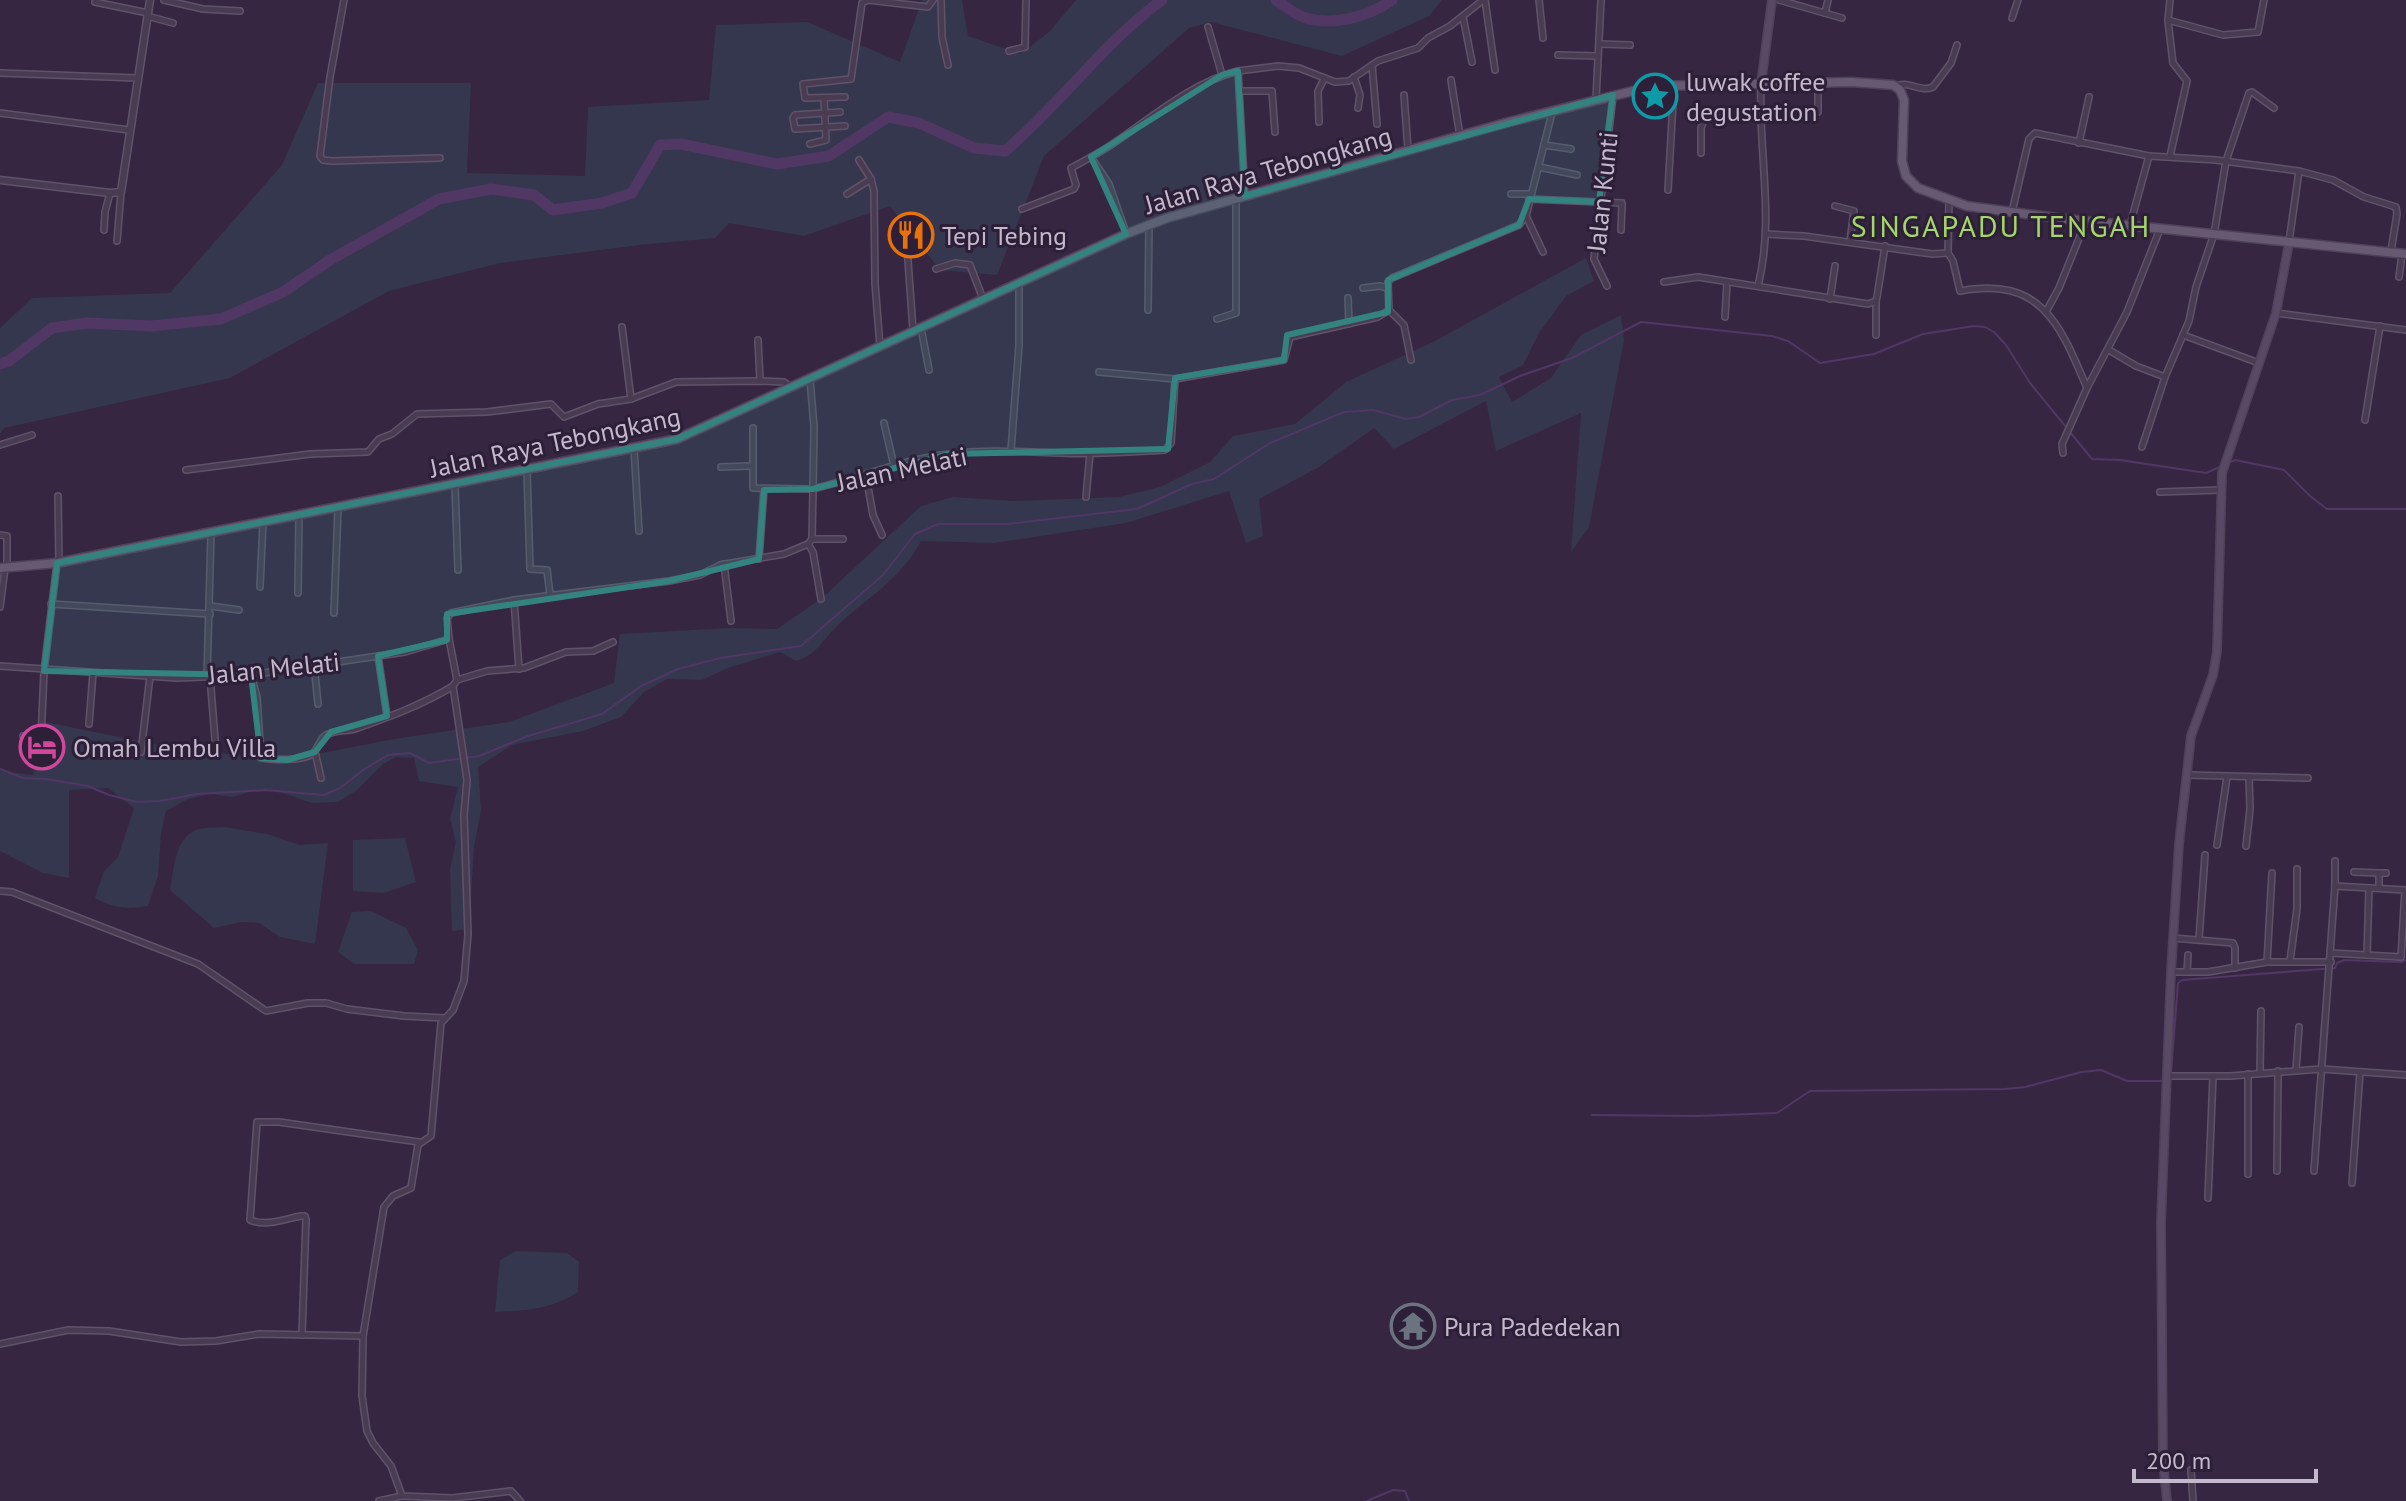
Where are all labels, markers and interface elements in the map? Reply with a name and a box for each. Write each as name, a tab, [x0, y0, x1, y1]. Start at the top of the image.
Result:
place label: luwak coffee degustation	[1686, 65, 1825, 128]
place icon: luwak coffee degustation	[1631, 72, 1679, 120]
street label: Jalan Raya Tebongkang	[1140, 119, 1395, 221]
street label: Jalan Kunti	[1579, 130, 1625, 255]
district label: SINGAPADU TENGAH	[1851, 206, 2151, 245]
restaurant icon: Tepi Tebing	[887, 211, 935, 259]
place label: Tepi Tebing	[942, 219, 1067, 252]
street label: Jalan Raya Tebongkang	[426, 399, 683, 485]
street label: Jalan Melati	[833, 439, 970, 499]
street label: Jalan Melati	[206, 645, 341, 691]
hotel icon: Omah Lembu Villa	[18, 723, 66, 771]
place label: Omah Lembu Villa	[73, 731, 276, 764]
temple icon: Pura Padedekan	[1389, 1302, 1437, 1350]
place label: Pura Padedekan	[1444, 1310, 1621, 1343]
scale bar	[2134, 1433, 2316, 1483]
text: 200 m	[2146, 1445, 2211, 1476]

